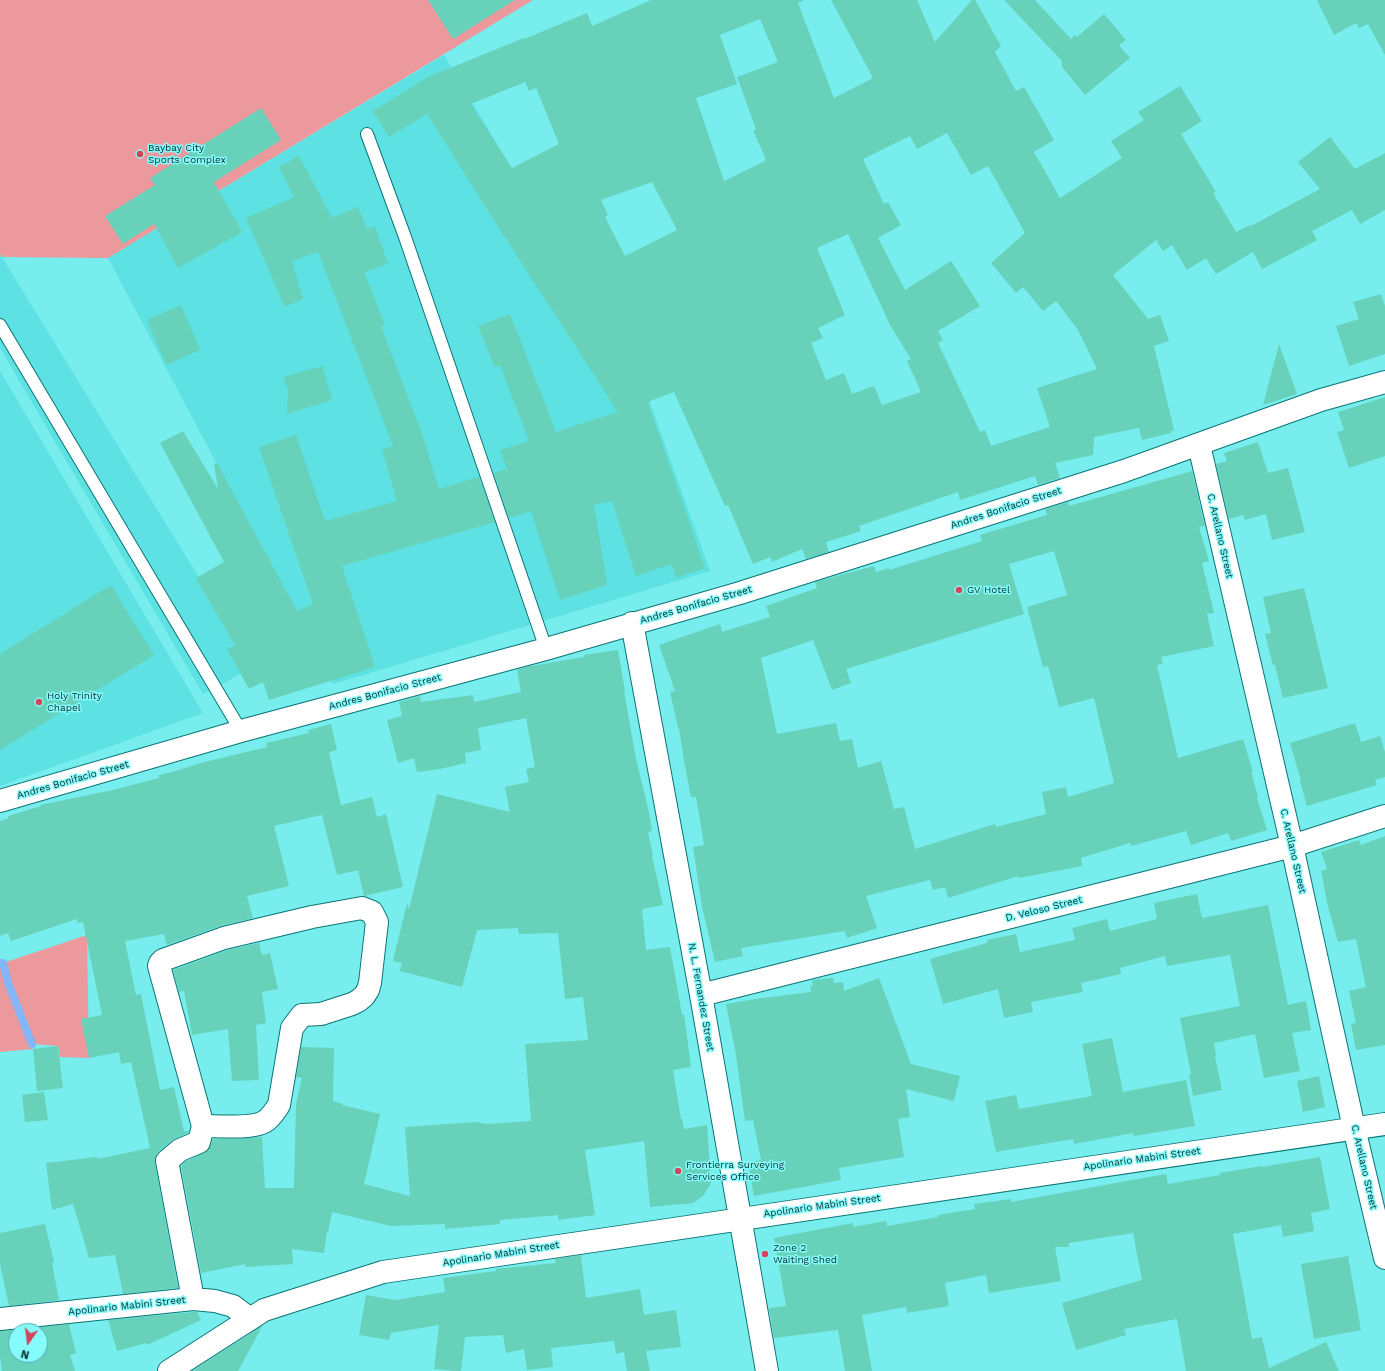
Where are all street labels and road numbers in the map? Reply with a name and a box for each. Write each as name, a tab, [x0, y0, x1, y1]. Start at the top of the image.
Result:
street label: Andres Bonifacio Street	[949, 484, 1063, 532]
street label: C. Arellano Street	[1204, 492, 1236, 580]
street label: Andres Bonifacio Street	[639, 583, 753, 627]
street label: Andres Bonifacio Street	[327, 671, 443, 713]
street label: Andres Bonifacio Street	[16, 758, 130, 802]
street label: C. Arellano Street	[1277, 807, 1309, 895]
street label: D. Veloso Street	[1004, 894, 1084, 924]
street label: N. L. Fernandez Street	[686, 942, 716, 1052]
street label: C. Arellano Street	[1348, 1123, 1380, 1211]
street label: Apolinario Mabini Street	[1083, 1145, 1201, 1173]
street label: Apolinario Mabini Street	[763, 1192, 881, 1220]
street label: Apolinario Mabini Street	[442, 1239, 560, 1269]
street label: Apolinario Mabini Street	[68, 1294, 186, 1318]

